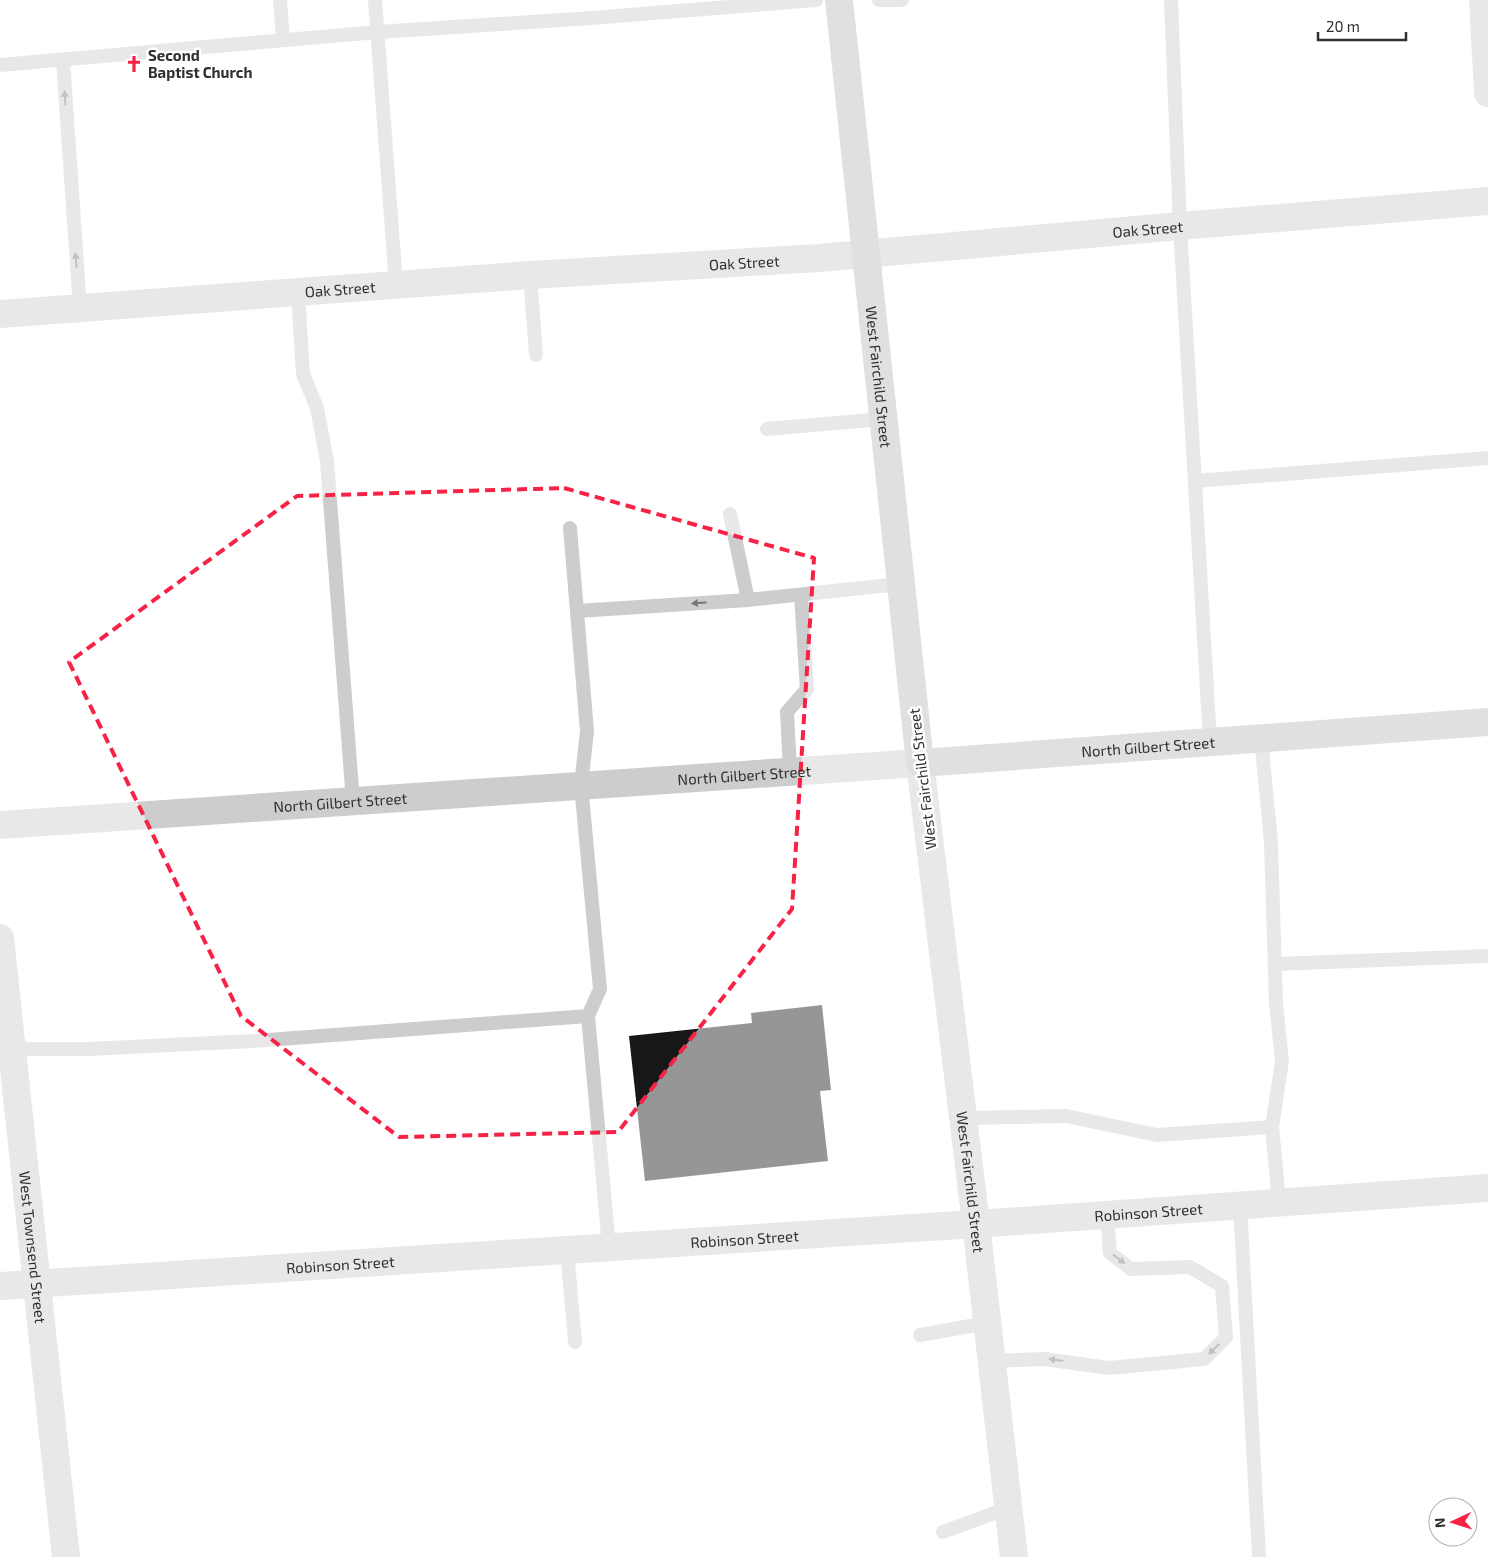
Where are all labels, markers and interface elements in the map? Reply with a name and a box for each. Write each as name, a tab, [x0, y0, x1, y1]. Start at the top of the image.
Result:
scale bar	[1318, 10, 1406, 42]
text: 20 m	[1326, 17, 1360, 35]
place label: Second Baptist Church	[148, 46, 252, 81]
church icon: Second Baptist Church	[124, 54, 144, 74]
one-way arrow	[61, 89, 69, 105]
street label: Oak Street	[1112, 217, 1184, 241]
street label: Oak Street	[708, 251, 780, 273]
one-way arrow	[72, 252, 80, 268]
street label: Oak Street	[304, 277, 376, 301]
street label: West Fairchild Street	[863, 305, 895, 449]
one-way arrow	[691, 600, 707, 608]
street label: West Fairchild Street	[904, 707, 940, 851]
street label: North Gilbert Street	[1081, 733, 1216, 760]
street label: North Gilbert Street	[677, 761, 812, 788]
street label: North Gilbert Street	[273, 789, 408, 816]
street label: West Fairchild Street	[953, 1110, 988, 1254]
street label: West Townsend Street	[16, 1170, 50, 1325]
street label: Robinson Street	[1094, 1199, 1204, 1225]
street label: Robinson Street	[690, 1226, 800, 1251]
street label: Robinson Street	[286, 1252, 395, 1277]
one-way arrow	[1112, 1254, 1125, 1265]
one-way arrow	[1208, 1343, 1220, 1355]
one-way arrow	[1048, 1356, 1064, 1364]
north arrow	[1428, 1497, 1478, 1547]
text: N	[1431, 1517, 1448, 1529]

